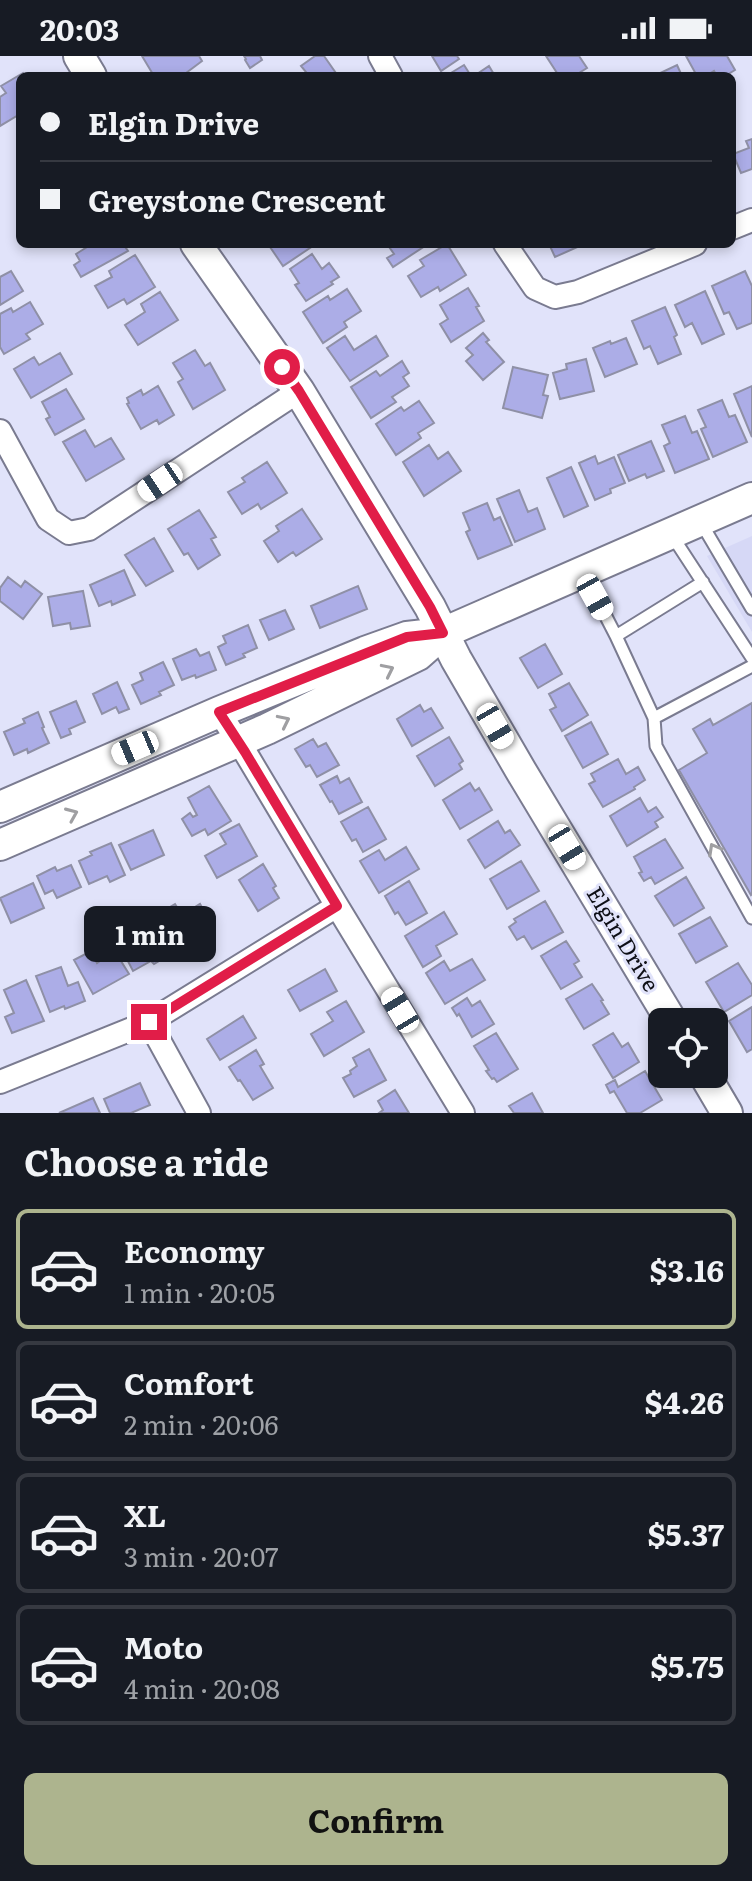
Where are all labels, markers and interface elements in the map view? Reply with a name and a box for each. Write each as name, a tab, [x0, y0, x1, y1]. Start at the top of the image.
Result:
text: 20:03	[40, 6, 119, 50]
text: Elgin Drive	[88, 100, 259, 144]
text: Greystone Crescent	[88, 177, 386, 221]
route start	[264, 349, 300, 385]
car	[133, 459, 187, 505]
car	[573, 570, 617, 624]
one-way arrow	[380, 664, 395, 680]
car	[473, 699, 517, 753]
one-way arrow	[276, 715, 290, 731]
car	[108, 728, 162, 768]
one-way arrow	[63, 808, 78, 824]
car	[544, 820, 590, 874]
one-way arrow	[708, 844, 724, 858]
street label: Elgin Drive	[580, 879, 669, 997]
callout: 1 min	[83, 906, 215, 962]
text: 1 min	[115, 914, 185, 953]
car	[377, 983, 423, 1037]
route end	[131, 1004, 167, 1040]
map controls	[648, 1008, 728, 1088]
button: locate	[648, 1008, 728, 1088]
text: Choose a ride	[24, 1134, 269, 1187]
text: Economy	[124, 1228, 264, 1272]
icon: car	[28, 1233, 100, 1305]
text: $3.16	[650, 1247, 724, 1291]
text: 1 min · 20:05	[124, 1272, 275, 1311]
text: Comfort	[124, 1360, 254, 1404]
icon: car	[28, 1365, 100, 1437]
text: $4.26	[645, 1379, 724, 1423]
text: 2 min · 20:06	[124, 1404, 278, 1443]
text: XL	[124, 1492, 166, 1536]
icon: car	[28, 1497, 100, 1569]
text: $5.37	[648, 1511, 724, 1555]
text: 3 min · 20:07	[124, 1536, 279, 1575]
text: Moto	[124, 1624, 203, 1668]
icon: car	[28, 1629, 100, 1701]
text: $5.75	[650, 1643, 724, 1687]
text: 4 min · 20:08	[124, 1668, 280, 1707]
button: Confirm	[24, 1773, 728, 1865]

